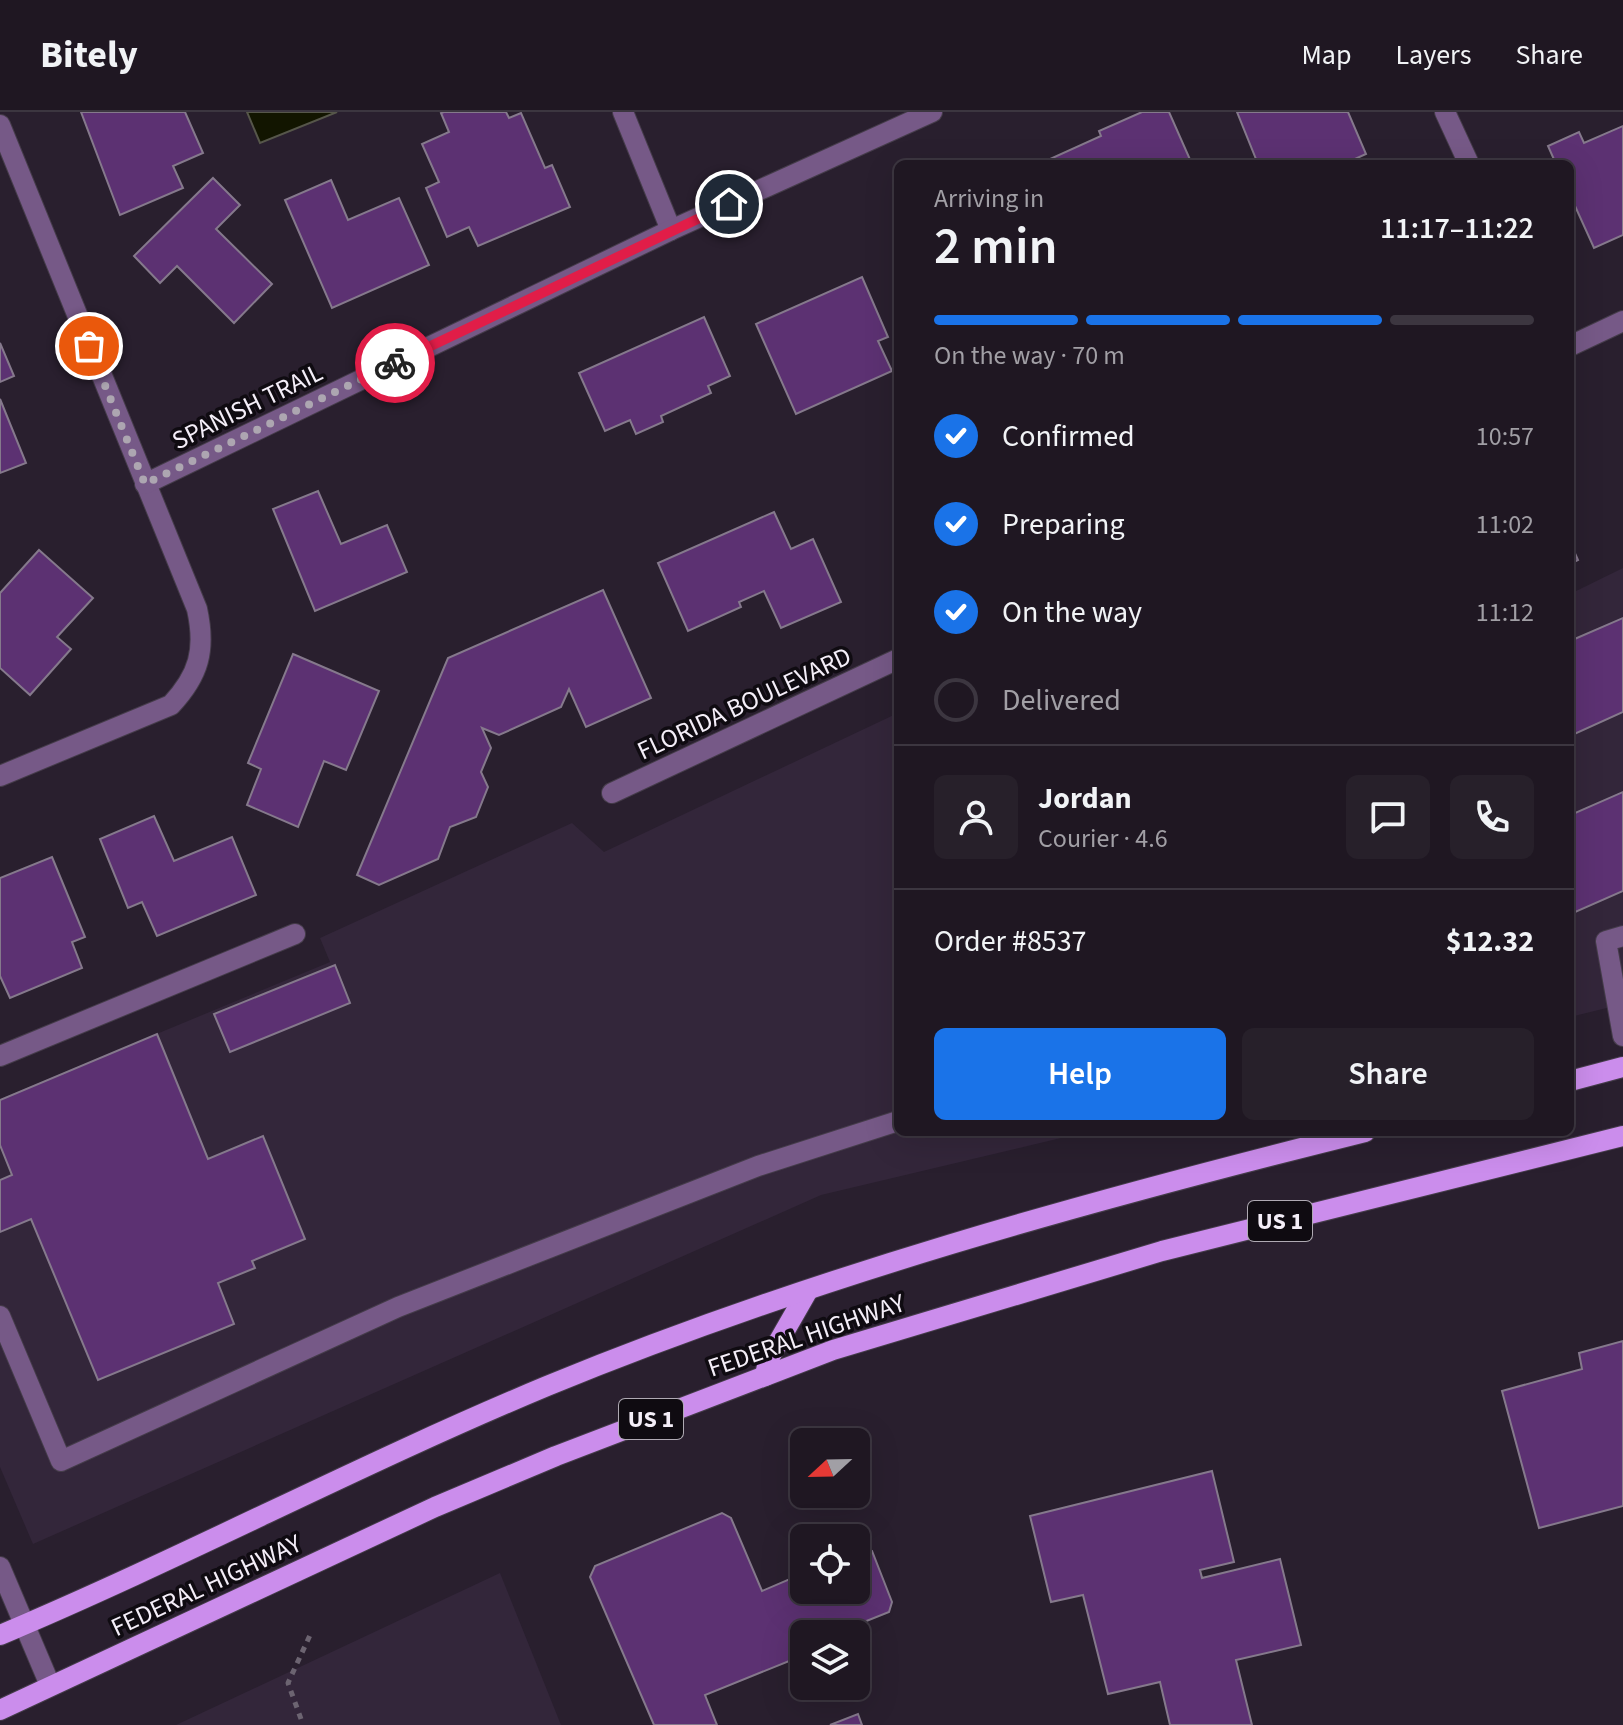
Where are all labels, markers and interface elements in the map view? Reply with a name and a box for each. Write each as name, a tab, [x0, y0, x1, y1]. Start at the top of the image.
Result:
text: Bitely	[40, 28, 138, 82]
text: Map	[1301, 35, 1351, 75]
text: Layers	[1395, 35, 1471, 75]
text: Share	[1515, 35, 1583, 75]
pin	[695, 170, 763, 238]
text: Arriving in	[934, 180, 1044, 217]
icon: home	[707, 182, 751, 226]
text: 11:17–11:22	[1380, 207, 1534, 250]
text: 2 min	[934, 210, 1058, 284]
pin	[55, 312, 123, 380]
courier	[355, 323, 435, 403]
icon: bag	[67, 324, 111, 368]
text: On the way · 70 m	[934, 337, 1125, 374]
icon: bike	[373, 341, 417, 385]
street label: SPANISH TRAIL	[166, 354, 329, 459]
icon: check	[934, 414, 978, 458]
text: Confirmed	[1002, 415, 1135, 458]
text: 10:57	[1476, 418, 1534, 455]
icon: check	[934, 502, 978, 546]
text: Preparing	[1002, 503, 1125, 546]
text: 11:02	[1476, 506, 1534, 543]
icon: check	[934, 590, 978, 634]
text: On the way	[1002, 591, 1142, 634]
text: 11:12	[1476, 594, 1534, 631]
street label: FLORIDA BOULEVARD	[631, 638, 857, 769]
text: Delivered	[1002, 679, 1121, 722]
button: person	[934, 775, 1018, 859]
button: chat	[1346, 775, 1430, 859]
button: phone	[1450, 775, 1534, 859]
text: Jordan	[1038, 777, 1132, 820]
text: Courier · 4.6	[1038, 820, 1168, 857]
text: Order #8537	[934, 920, 1087, 963]
text: $12.32	[1446, 920, 1534, 963]
button: Help	[934, 1028, 1226, 1120]
button: Share	[1242, 1028, 1534, 1120]
road number: US 1	[1248, 1201, 1312, 1241]
street label: FEDERAL HIGHWAY	[703, 1284, 910, 1387]
road number: US 1	[619, 1399, 683, 1439]
north arrow	[790, 1428, 870, 1508]
map controls	[790, 1428, 870, 1700]
button: locate	[790, 1524, 870, 1604]
street label: FEDERAL HIGHWAY	[105, 1525, 308, 1646]
button: layers	[790, 1620, 870, 1700]

